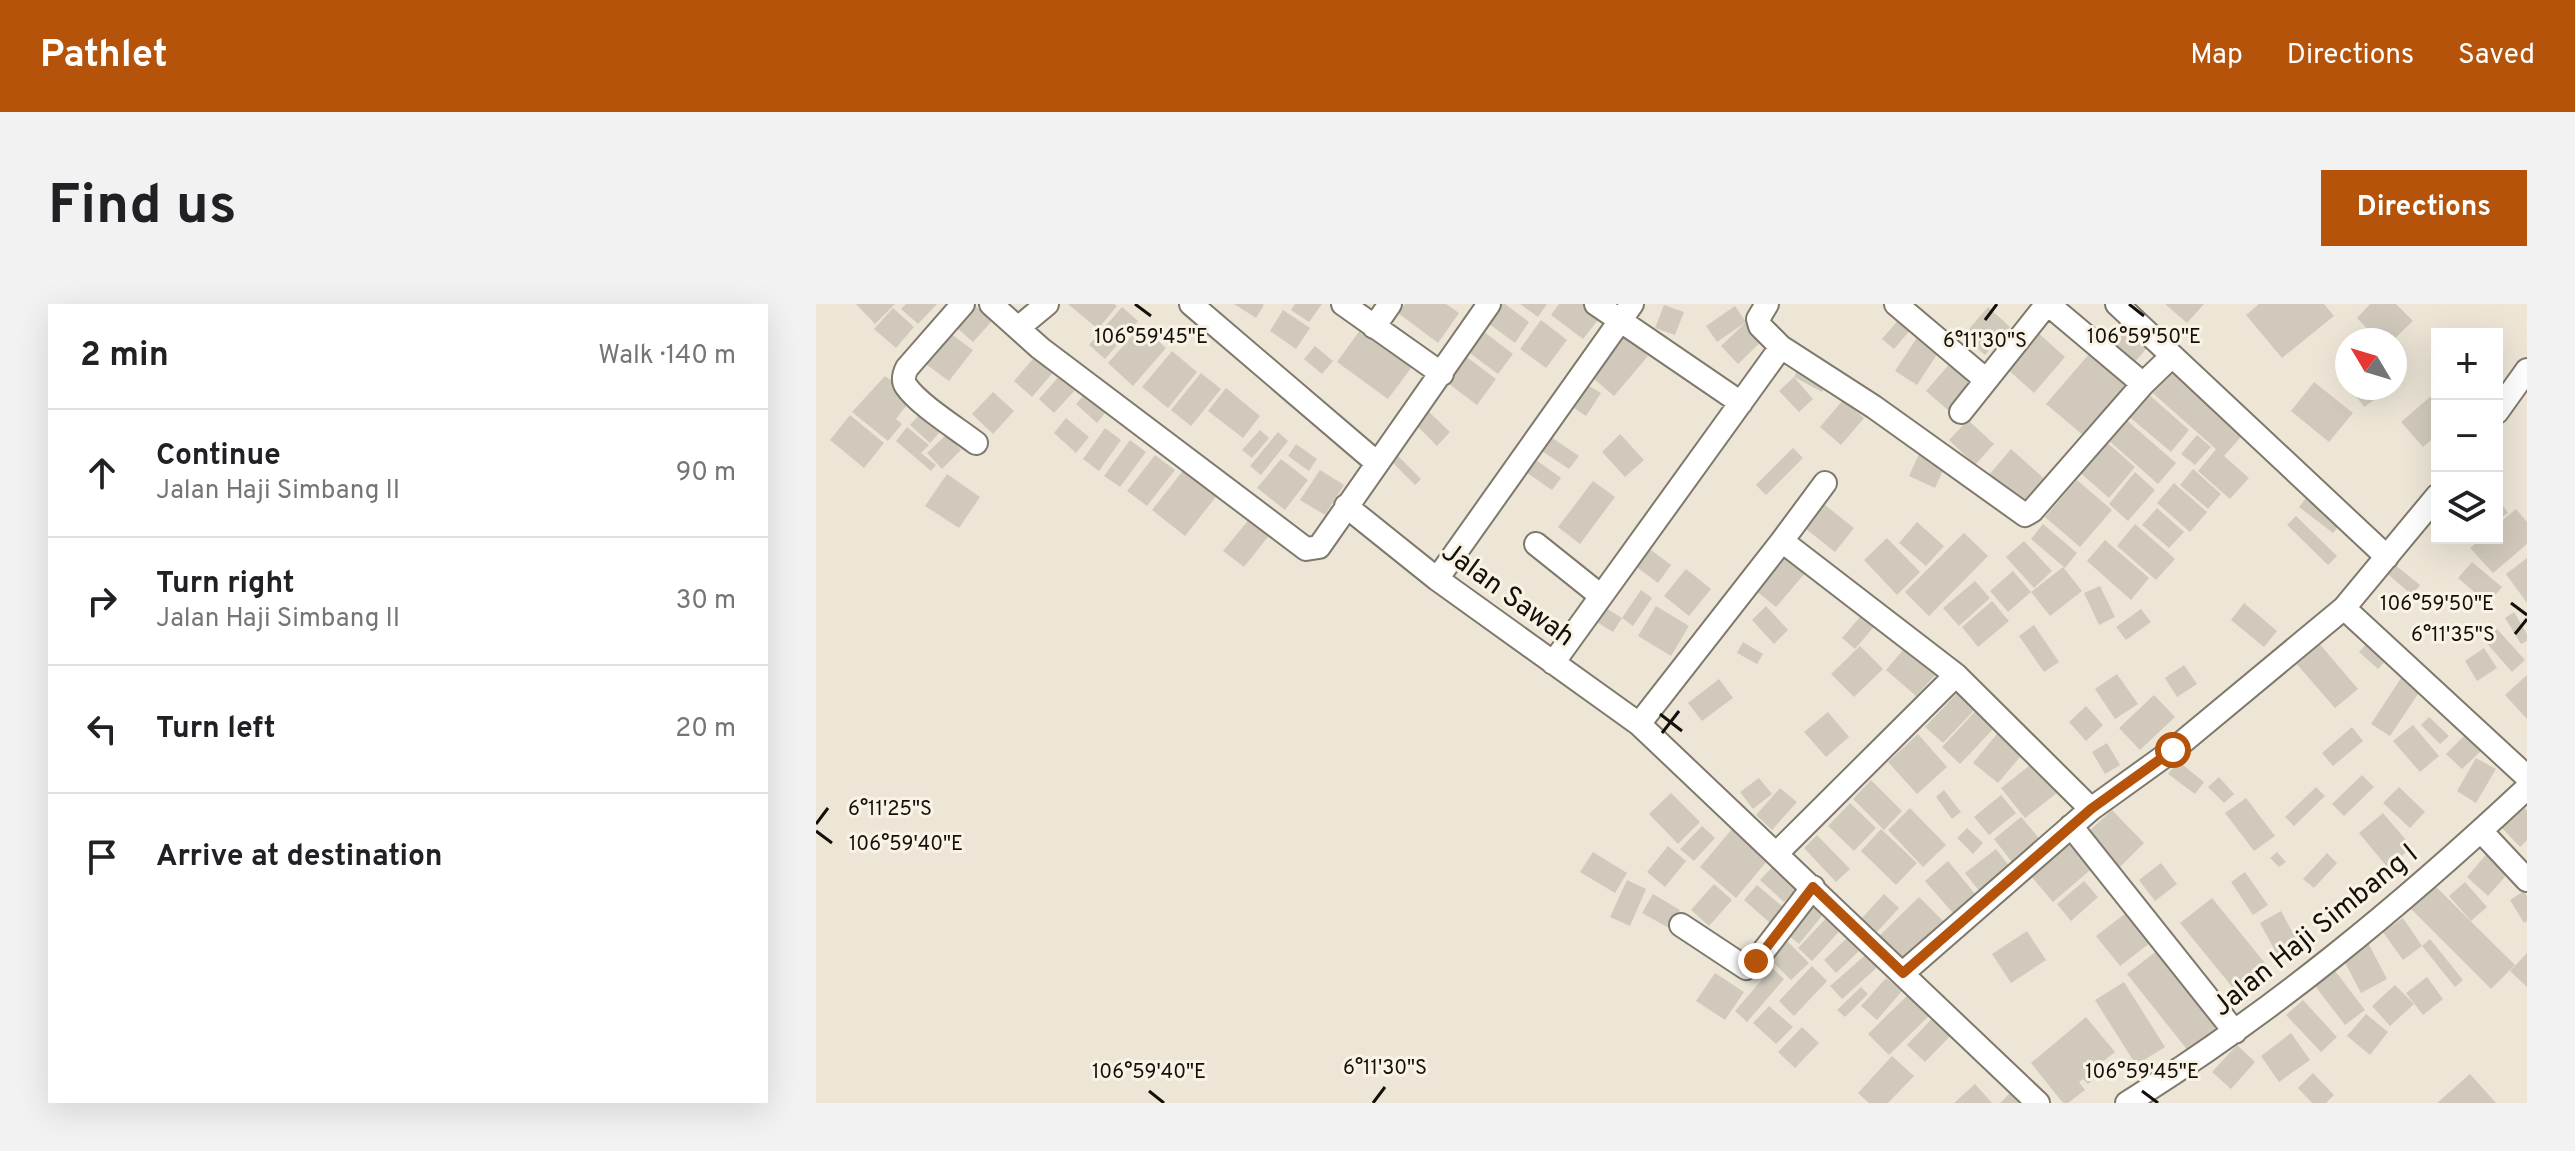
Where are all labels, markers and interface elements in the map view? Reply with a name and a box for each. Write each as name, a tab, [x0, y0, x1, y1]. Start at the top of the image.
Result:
text: Pathlet	[40, 32, 168, 81]
text: Map	[2190, 38, 2243, 74]
text: Directions	[2287, 38, 2414, 74]
text: Saved	[2458, 38, 2535, 74]
button: Directions	[2321, 170, 2527, 246]
text: Find us	[48, 173, 237, 243]
text: 106°59'45"E	[1094, 325, 1208, 351]
text: 106°59'50"E	[2087, 325, 2201, 351]
north arrow	[2335, 328, 2407, 400]
map controls	[2431, 328, 2503, 544]
button: +	[2431, 328, 2503, 400]
text: 6°11'30"S	[1943, 329, 2027, 355]
text: 2 min	[80, 335, 169, 378]
text: Walk · 140 m	[598, 340, 736, 373]
button: −	[2431, 400, 2503, 472]
text: Continue	[156, 438, 281, 475]
icon: ahead	[80, 451, 124, 495]
text: 90 m	[676, 457, 736, 490]
button: layers	[2431, 472, 2503, 544]
text: Jalan Haji Simbang II	[156, 475, 400, 508]
street label: Jalan Sawah	[1433, 535, 1581, 656]
text: Turn right	[156, 566, 294, 603]
icon: right	[80, 579, 124, 623]
text: 30 m	[676, 585, 736, 618]
text: 106°59'50"E	[2380, 592, 2494, 618]
text: Jalan Haji Simbang II	[156, 603, 400, 636]
text: 6°11'35"S	[2411, 623, 2495, 649]
icon: left	[80, 707, 124, 751]
text: Turn left	[156, 711, 276, 748]
text: 20 m	[675, 713, 736, 746]
route start	[2155, 732, 2191, 768]
text: 6°11'25"S	[848, 797, 932, 823]
text: 106°59'40"E	[849, 832, 963, 858]
icon: arrive	[80, 835, 124, 879]
street label: Jalan Haji Simbang I	[2205, 837, 2426, 1026]
text: Arrive at destination	[156, 839, 442, 876]
route end	[1738, 943, 1774, 979]
text: 6°11'30"S	[1343, 1056, 1427, 1082]
text: 106°59'40"E	[1092, 1060, 1206, 1086]
text: 106°59'45"E	[2085, 1060, 2199, 1086]

